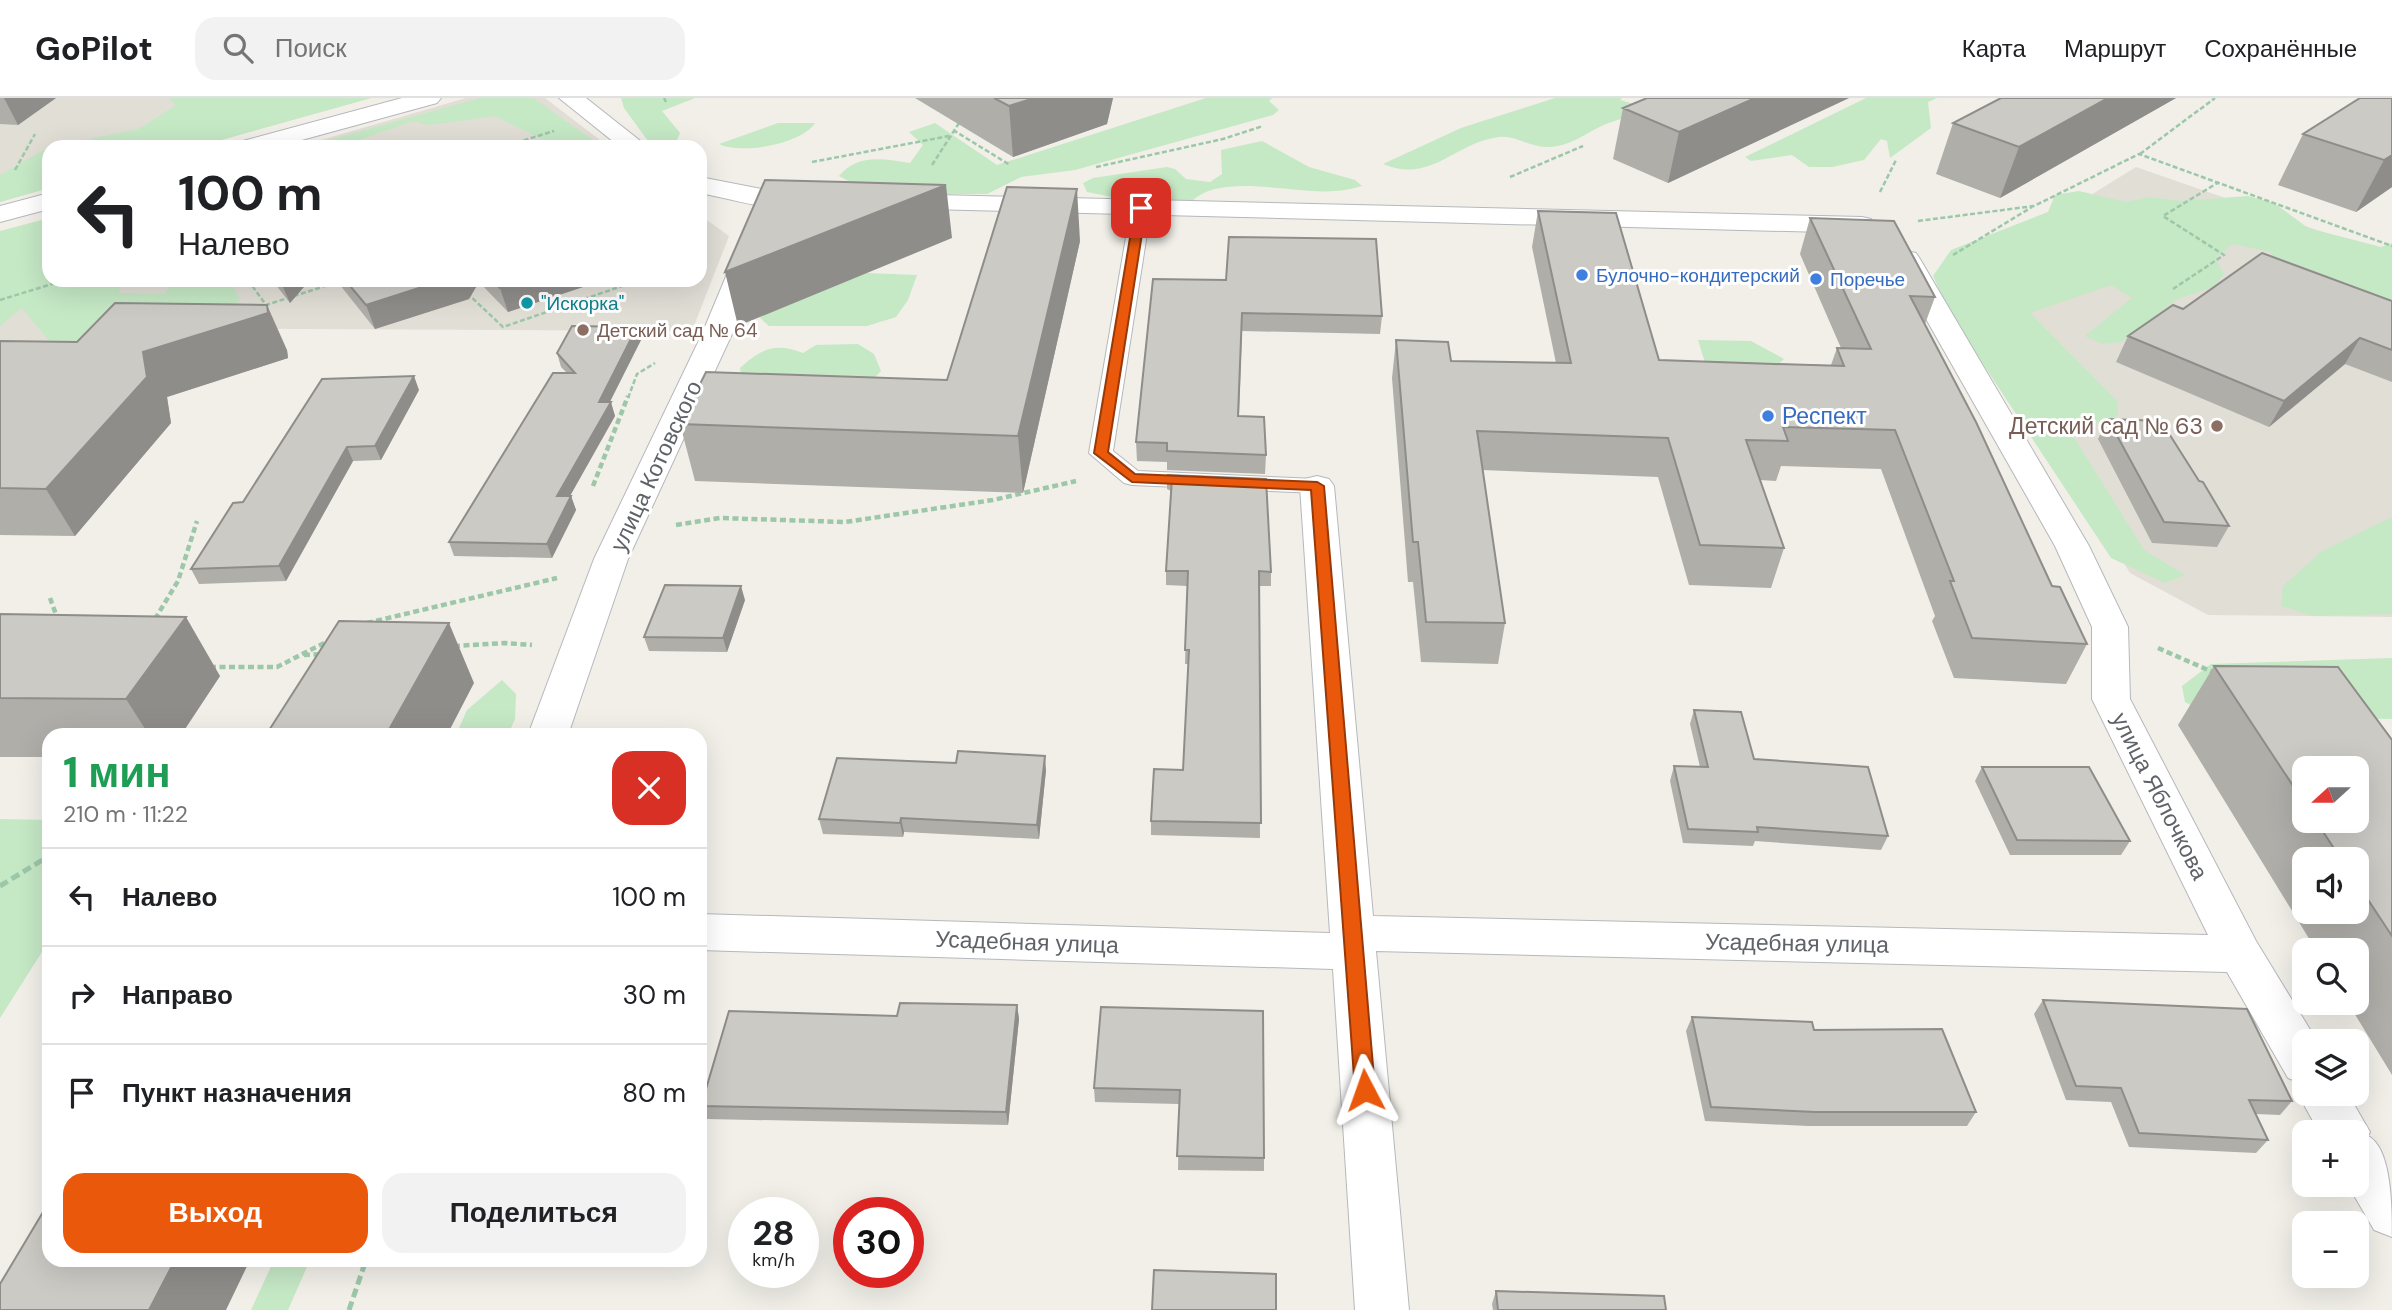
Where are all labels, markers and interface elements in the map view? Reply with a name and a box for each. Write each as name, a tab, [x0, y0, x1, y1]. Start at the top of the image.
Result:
search box	[195, 17, 685, 80]
text: GoPilot	[35, 27, 153, 70]
icon: search	[219, 29, 257, 67]
text: Поиск	[275, 31, 347, 65]
text: Карта	[1962, 33, 2026, 64]
text: Маршрут	[2064, 33, 2166, 64]
text: Сохранённые	[2204, 33, 2357, 64]
text: 100 m	[178, 161, 322, 225]
icon: left	[63, 168, 154, 259]
pin	[1111, 178, 1171, 238]
icon: arrive	[1122, 189, 1160, 227]
text: Налево	[178, 223, 290, 265]
place label: Булочно-кондитерский	[1596, 263, 1800, 288]
marker: Булочно-кондитерский	[1574, 267, 1590, 283]
place label: Поречье	[1830, 267, 1905, 292]
marker: Поречье	[1808, 271, 1824, 287]
place label: "Искорка"	[541, 291, 624, 316]
marker: "Искорка"	[519, 295, 535, 311]
place label: Детский сад № 64	[597, 318, 758, 343]
marker: Детский сад № 64	[575, 322, 591, 338]
street label: улица Котовского	[603, 376, 709, 556]
place label: Респект	[1782, 401, 1867, 431]
marker: Респект	[1760, 408, 1776, 424]
place label: Детский сад № 63	[2009, 411, 2203, 441]
marker: Детский сад № 63	[2209, 418, 2225, 434]
street label: улица Яблочкова	[2105, 707, 2215, 885]
text: 1 мин	[63, 745, 171, 800]
button: close	[612, 751, 686, 825]
north arrow	[2292, 756, 2370, 833]
map controls	[2292, 756, 2369, 1288]
text: 210 m · 11:22	[63, 799, 188, 829]
button: sound	[2292, 847, 2369, 924]
icon: left	[63, 878, 101, 916]
text: Налево	[122, 880, 217, 914]
text: 100 m	[612, 880, 686, 914]
street label: Усадебная улица	[935, 924, 1120, 960]
street label: Усадебная улица	[1705, 926, 1889, 960]
button: search	[2292, 938, 2369, 1015]
icon: right	[63, 976, 101, 1014]
text: Направо	[122, 978, 233, 1012]
text: 30 m	[623, 978, 686, 1012]
button: layers	[2292, 1029, 2369, 1106]
position arrow	[1328, 1053, 1402, 1127]
icon: arrive	[63, 1074, 101, 1112]
text: Пункт назначения	[122, 1076, 352, 1110]
text: 80 m	[622, 1076, 686, 1110]
button: +	[2292, 1120, 2369, 1197]
button: Выход	[63, 1173, 368, 1253]
button: Поделиться	[382, 1173, 686, 1253]
speed limit sign: 30	[833, 1197, 924, 1288]
text: 28	[752, 1210, 795, 1256]
button: −	[2292, 1211, 2369, 1288]
text: km/h	[752, 1248, 795, 1272]

